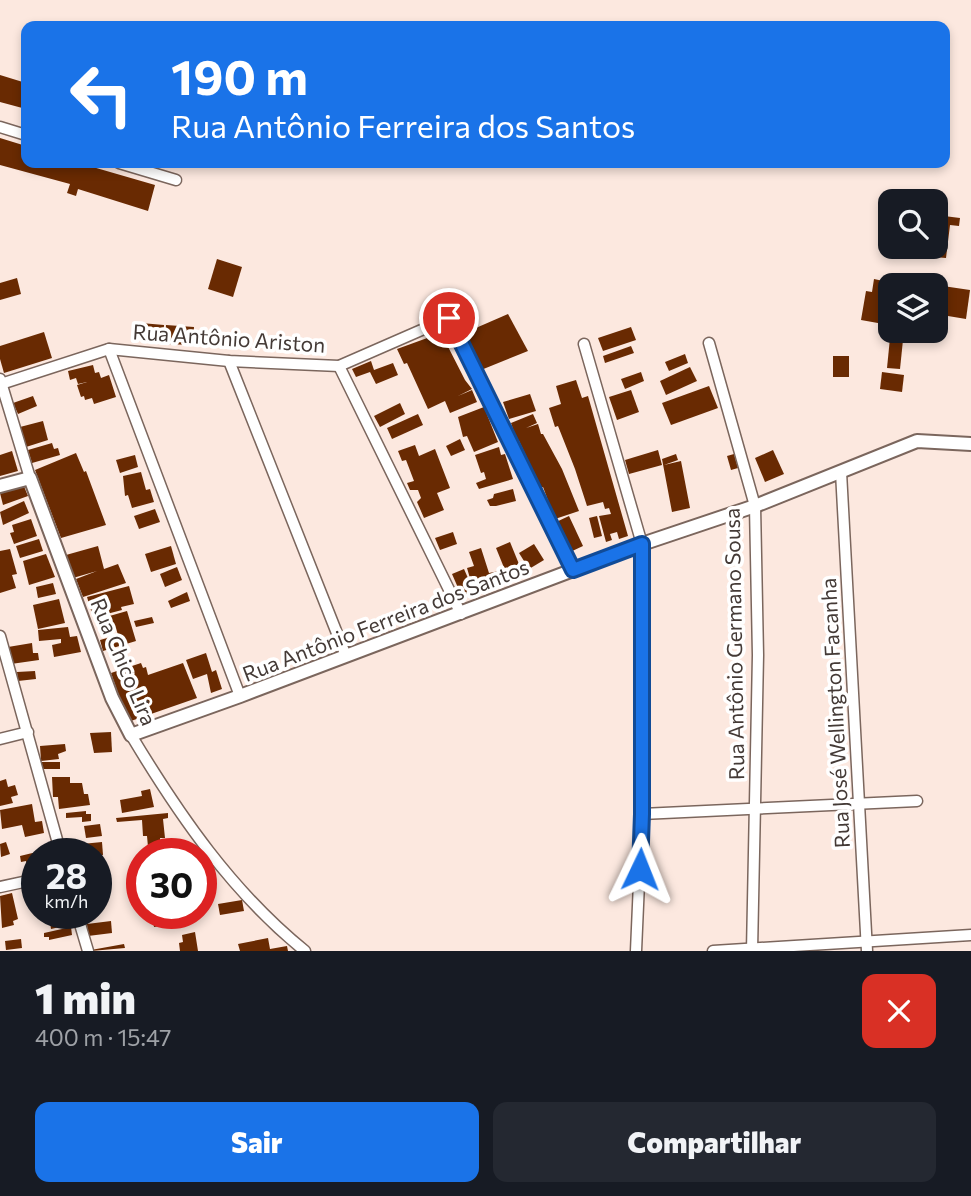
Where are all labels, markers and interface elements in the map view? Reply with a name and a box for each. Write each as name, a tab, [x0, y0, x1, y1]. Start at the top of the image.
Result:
text: 190 m	[171, 45, 308, 105]
icon: left	[56, 49, 147, 140]
text: Rua Antônio Ferreira dos Santos	[171, 105, 635, 145]
map controls	[878, 189, 948, 343]
button: search	[878, 189, 948, 259]
button: layers	[878, 273, 948, 343]
pin	[419, 288, 479, 348]
icon: arrive	[430, 299, 468, 337]
street label: Rua Antônio Ariston	[132, 318, 326, 357]
street label: Rua Antônio Germano Sousa	[719, 508, 748, 780]
street label: Rua Antônio Ferreira dos Santos	[239, 553, 532, 686]
street label: Rua José Wellington Facanha	[815, 577, 854, 849]
street label: Rua Chico Lira	[86, 594, 162, 729]
position arrow	[603, 832, 677, 906]
speed limit sign: 30	[126, 838, 217, 929]
text: 28	[46, 853, 87, 896]
text: km/h	[45, 890, 88, 912]
text: 1 min	[35, 971, 136, 1023]
button: close	[862, 974, 936, 1048]
text: 400 m · 15:47	[35, 1023, 171, 1051]
button: Sair	[35, 1102, 479, 1182]
button: Compartilhar	[493, 1102, 936, 1182]

